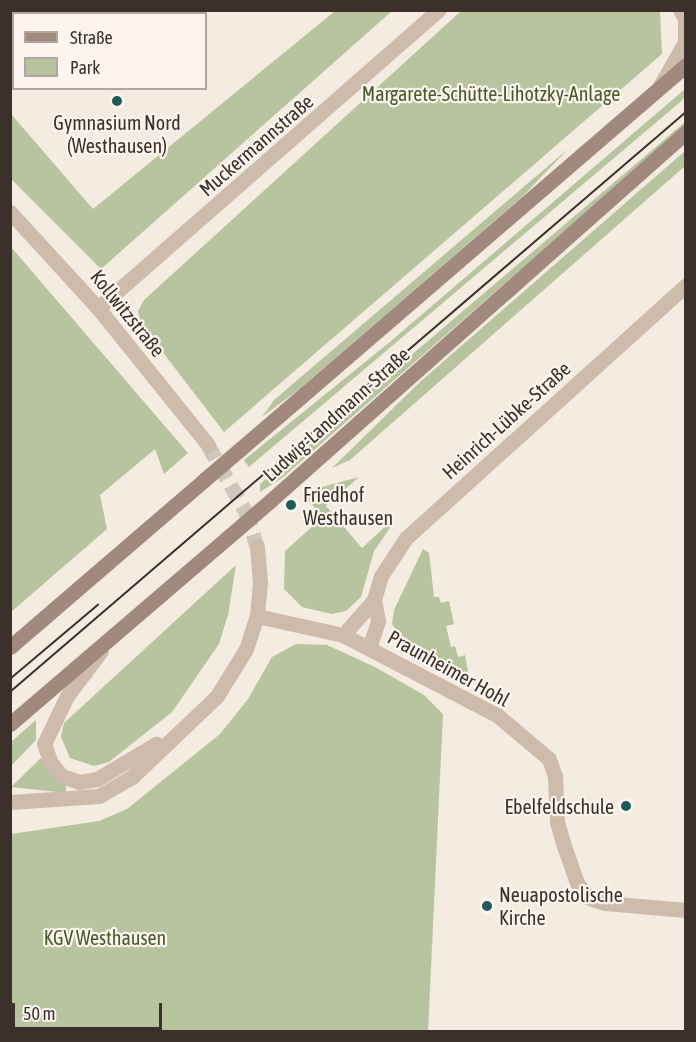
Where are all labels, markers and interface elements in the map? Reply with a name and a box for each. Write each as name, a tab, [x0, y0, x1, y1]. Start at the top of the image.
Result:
legend	[12, 12, 207, 90]
text: Straße	[70, 27, 113, 48]
text: Park	[70, 57, 100, 78]
park label: Margarete-Schütte-Lihotzky-Anlage	[362, 81, 620, 105]
street label: Muckermannstraße	[194, 89, 318, 201]
marker: Gymnasium Nord (Westhausen)	[110, 94, 124, 108]
place label: Gymnasium Nord (Westhausen)	[53, 110, 181, 157]
street label: Kollwitzstraße	[86, 265, 170, 361]
street label: Ludwig-Landmann-Straße	[258, 342, 414, 486]
street label: Heinrich-Lübke-Straße	[437, 356, 575, 484]
place label: Friedhof Westhausen	[303, 482, 393, 529]
marker: Friedhof Westhausen	[284, 498, 298, 512]
street label: Praunheimer Hohl	[384, 625, 514, 711]
place label: Ebelfeldschule	[504, 794, 614, 818]
marker: Ebelfeldschule	[619, 799, 633, 813]
place label: Neuapostolische Kirche	[499, 882, 623, 929]
marker: Neuapostolische Kirche	[480, 899, 494, 913]
park label: KGV Westhausen	[44, 925, 166, 949]
scale bar	[15, 991, 165, 1029]
text: 50 m	[23, 1003, 55, 1024]

